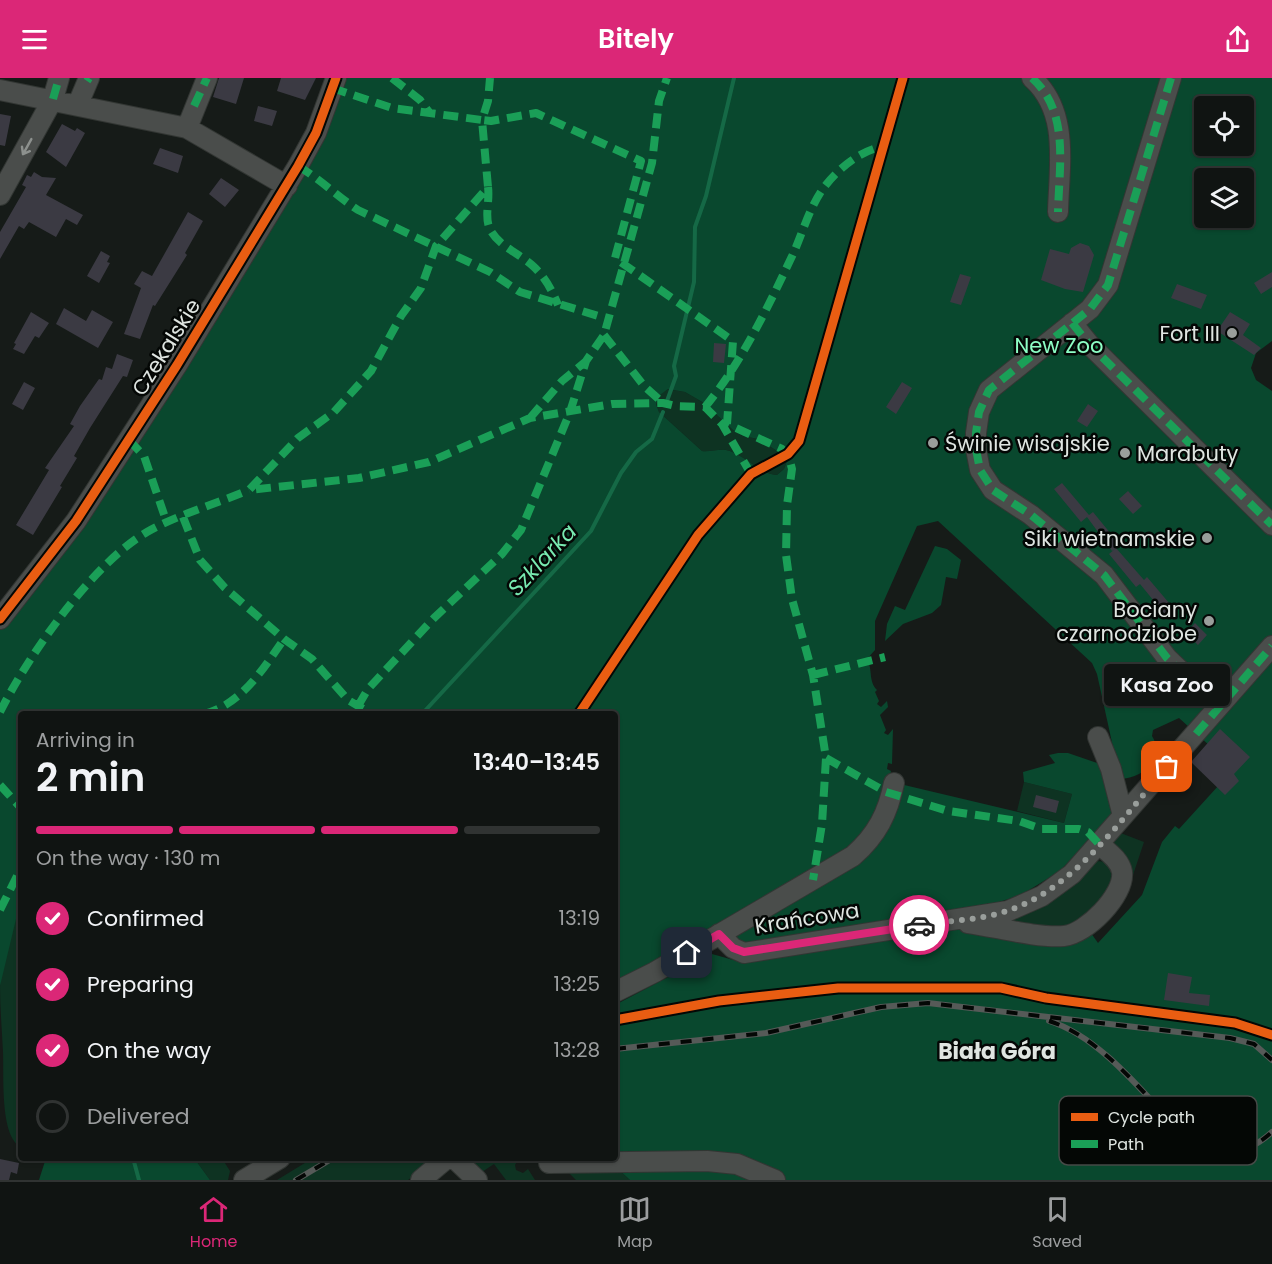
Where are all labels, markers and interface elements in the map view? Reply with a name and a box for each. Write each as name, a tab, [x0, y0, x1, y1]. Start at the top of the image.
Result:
text: Bitely	[598, 20, 674, 57]
icon: menu	[18, 23, 51, 56]
icon: share	[1221, 23, 1254, 56]
map controls	[1194, 96, 1254, 228]
button: locate	[1194, 96, 1254, 156]
one-way arrow	[20, 138, 32, 155]
button: layers	[1194, 168, 1254, 228]
street label: Czekalskie	[125, 293, 207, 401]
place label: Fort III	[1159, 319, 1220, 348]
marker: Fort III	[1225, 326, 1239, 340]
park label: New Zoo	[1015, 331, 1103, 360]
place label: Świnie wisajskie	[945, 429, 1110, 458]
marker: Świnie wisajskie	[926, 436, 940, 450]
place label: Marabuty	[1137, 439, 1239, 468]
marker: Marabuty	[1118, 446, 1132, 460]
water label: Szklarka	[500, 517, 584, 603]
place label: Siki wietnamskie	[1024, 524, 1195, 553]
marker: Siki wietnamskie	[1200, 531, 1214, 545]
place label: Bociany czarnodziobe	[1056, 595, 1197, 648]
marker: Bociany czarnodziobe	[1202, 614, 1216, 628]
callout: Kasa Zoo	[1104, 665, 1230, 707]
text: Kasa Zoo	[1120, 671, 1214, 699]
text: Arriving in	[36, 726, 135, 754]
pin	[1141, 741, 1192, 792]
text: 13:40–13:45	[473, 747, 600, 778]
text: 2 min	[36, 750, 145, 805]
icon: bag	[1150, 750, 1183, 783]
text: On the way · 130 m	[36, 844, 220, 872]
street label: Krańcowa	[753, 895, 861, 941]
courier	[889, 895, 949, 955]
icon: check	[36, 902, 69, 935]
text: Confirmed	[87, 903, 204, 934]
text: 13:19	[559, 904, 600, 932]
icon: car	[903, 909, 936, 942]
pin	[661, 927, 712, 978]
icon: home	[670, 936, 703, 969]
icon: check	[36, 968, 69, 1001]
text: Preparing	[87, 969, 194, 1000]
text: 13:25	[554, 970, 600, 998]
icon: check	[36, 1034, 69, 1067]
text: On the way	[87, 1035, 211, 1066]
text: 13:28	[553, 1036, 600, 1064]
district label: Biała Góra	[938, 1036, 1056, 1067]
legend	[1059, 1096, 1257, 1165]
text: Delivered	[87, 1101, 190, 1132]
text: Cycle path	[1108, 1106, 1195, 1129]
text: Path	[1108, 1133, 1144, 1156]
tab: Home	[190, 1193, 238, 1254]
tab: Map	[617, 1193, 653, 1254]
tab: Saved	[1032, 1193, 1082, 1254]

